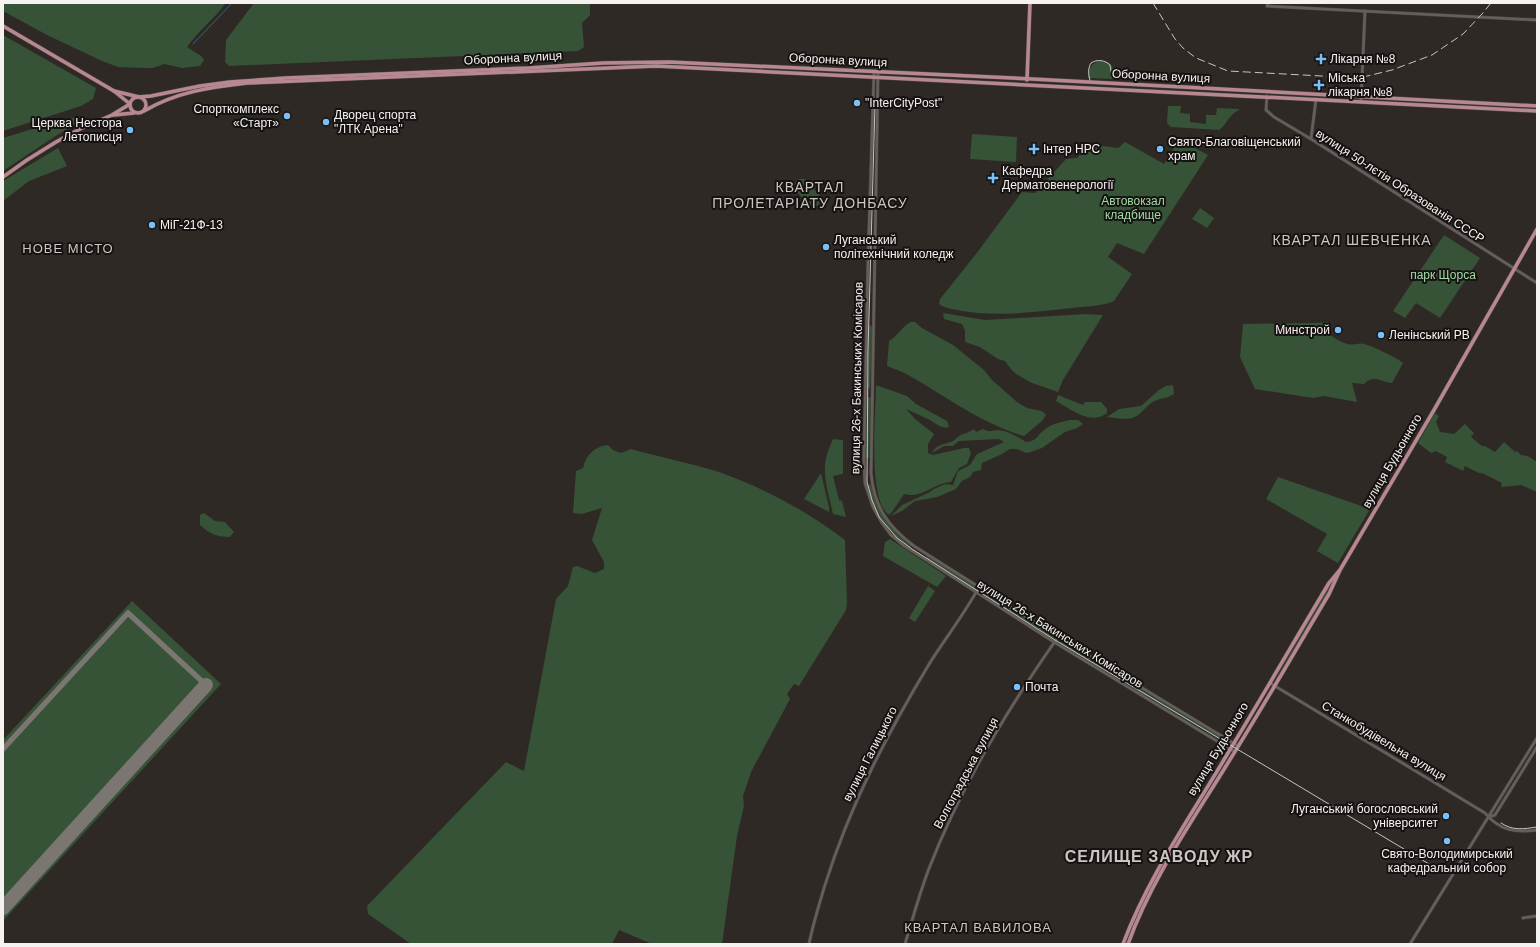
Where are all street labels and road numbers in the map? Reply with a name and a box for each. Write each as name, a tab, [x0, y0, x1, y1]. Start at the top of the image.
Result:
street label: Оборонна вулиця	[463, 48, 563, 68]
street label: Оборонна вулиця	[788, 50, 888, 70]
street label: Оборонна вулиця	[1111, 66, 1211, 86]
street label: вулиця 50-лєтія Образованія СССР	[1313, 126, 1487, 246]
street label: вулиця 26-х Бакинських Комісаров	[848, 282, 866, 474]
street label: вулиця Будьонного	[1359, 411, 1425, 510]
street label: вулиця 26-х Бакинських Комісаров	[975, 577, 1145, 691]
street label: Станкобудівельна вулиця	[1319, 698, 1449, 784]
street label: вулиця Будьонного	[1185, 700, 1251, 798]
street label: вулиця Галицького	[840, 704, 900, 804]
street label: Волгоградська вулиця	[931, 715, 1001, 831]

